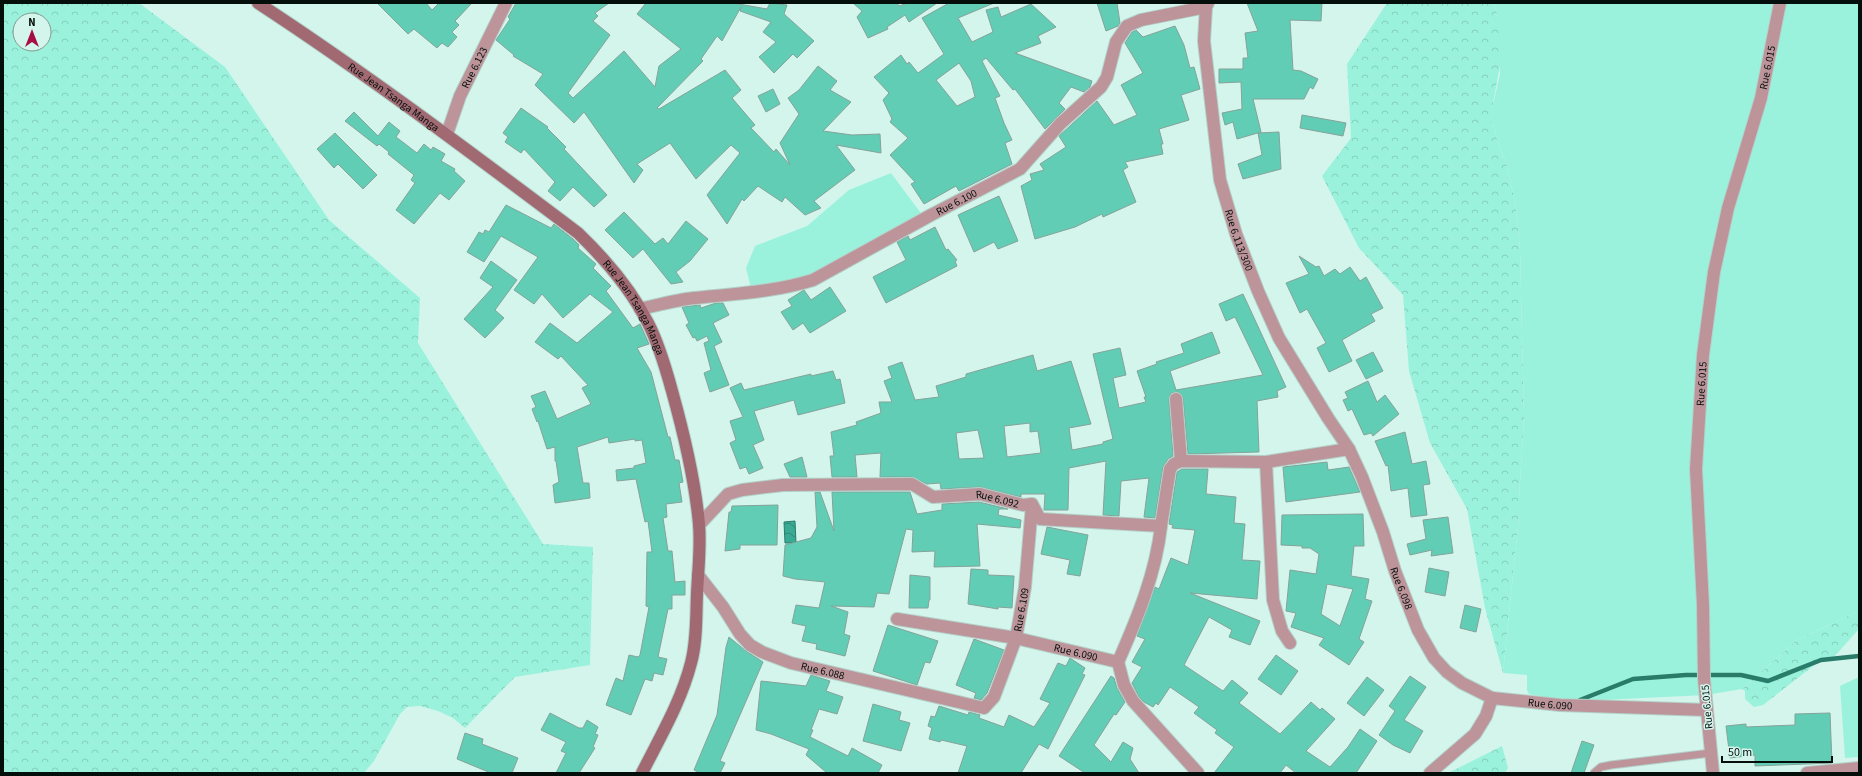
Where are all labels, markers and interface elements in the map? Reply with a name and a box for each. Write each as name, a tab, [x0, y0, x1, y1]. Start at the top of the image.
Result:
north arrow	[12, 12, 52, 52]
text: N	[28, 15, 36, 30]
street label: Rue 6.123	[458, 44, 491, 91]
street label: Rue 6.015	[1755, 44, 1779, 91]
street label: Rue Jean Tsanga Manga	[345, 59, 443, 135]
street label: Rue 6.100	[933, 185, 980, 219]
street label: Rue 6.113/300	[1222, 207, 1257, 273]
street label: Rue Jean Tsanga Manga	[599, 256, 668, 357]
street label: Rue 6.015	[1692, 361, 1710, 406]
street label: Rue 6.092	[975, 486, 1021, 511]
street label: Rue 6.098	[1387, 565, 1417, 612]
street label: Rue 6.109	[1010, 586, 1032, 633]
street label: Rue 6.090	[1052, 640, 1099, 664]
street label: Rue 6.088	[799, 658, 847, 683]
street label: Rue 6.015	[1698, 684, 1716, 730]
street label: Rue 6.090	[1527, 694, 1573, 713]
scale bar	[1722, 738, 1832, 764]
text: 50 m	[1728, 744, 1752, 761]

